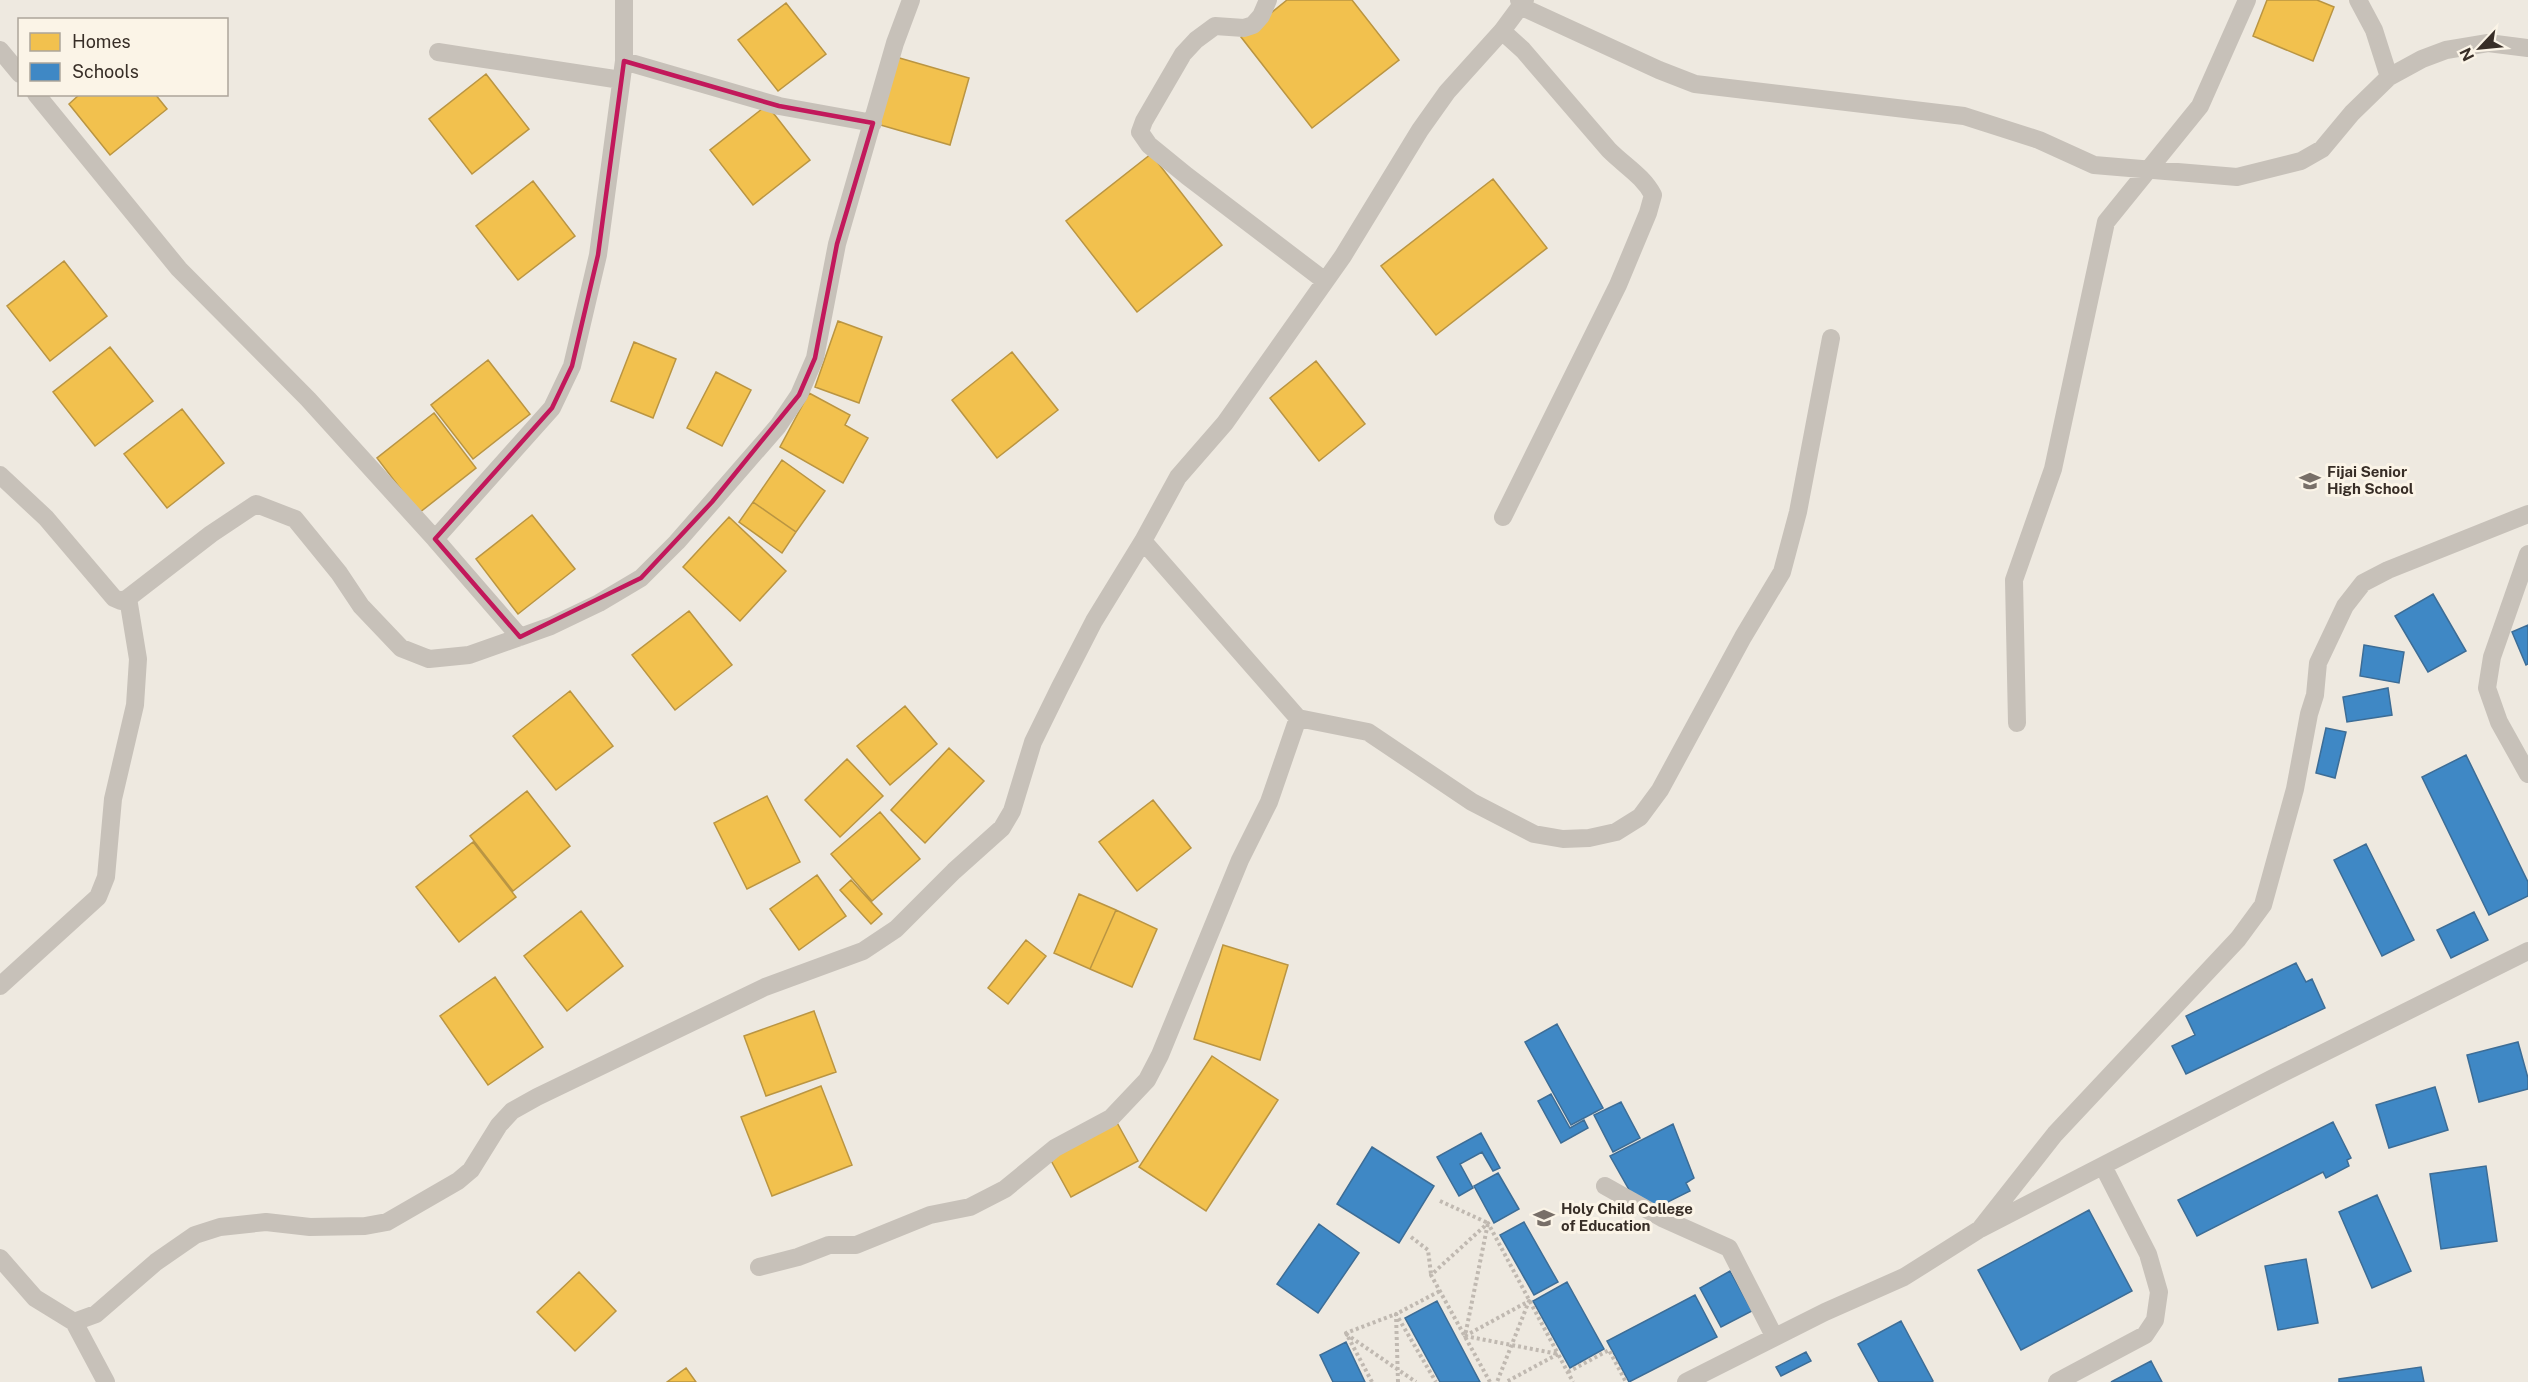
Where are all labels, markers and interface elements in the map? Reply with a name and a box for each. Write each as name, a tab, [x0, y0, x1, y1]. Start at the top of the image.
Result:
legend	[18, 18, 228, 96]
north arrow	[2450, 18, 2510, 78]
text: Homes	[72, 31, 131, 52]
text: N	[2456, 45, 2478, 64]
text: Schools	[72, 61, 139, 82]
place label: Fijai Senior High School	[2327, 463, 2414, 497]
school or university icon: Fijai Senior High School	[2298, 469, 2322, 493]
place label: Holy Child College of Education	[1561, 1200, 1693, 1234]
school or university icon: Holy Child College of Education	[1532, 1206, 1556, 1230]

